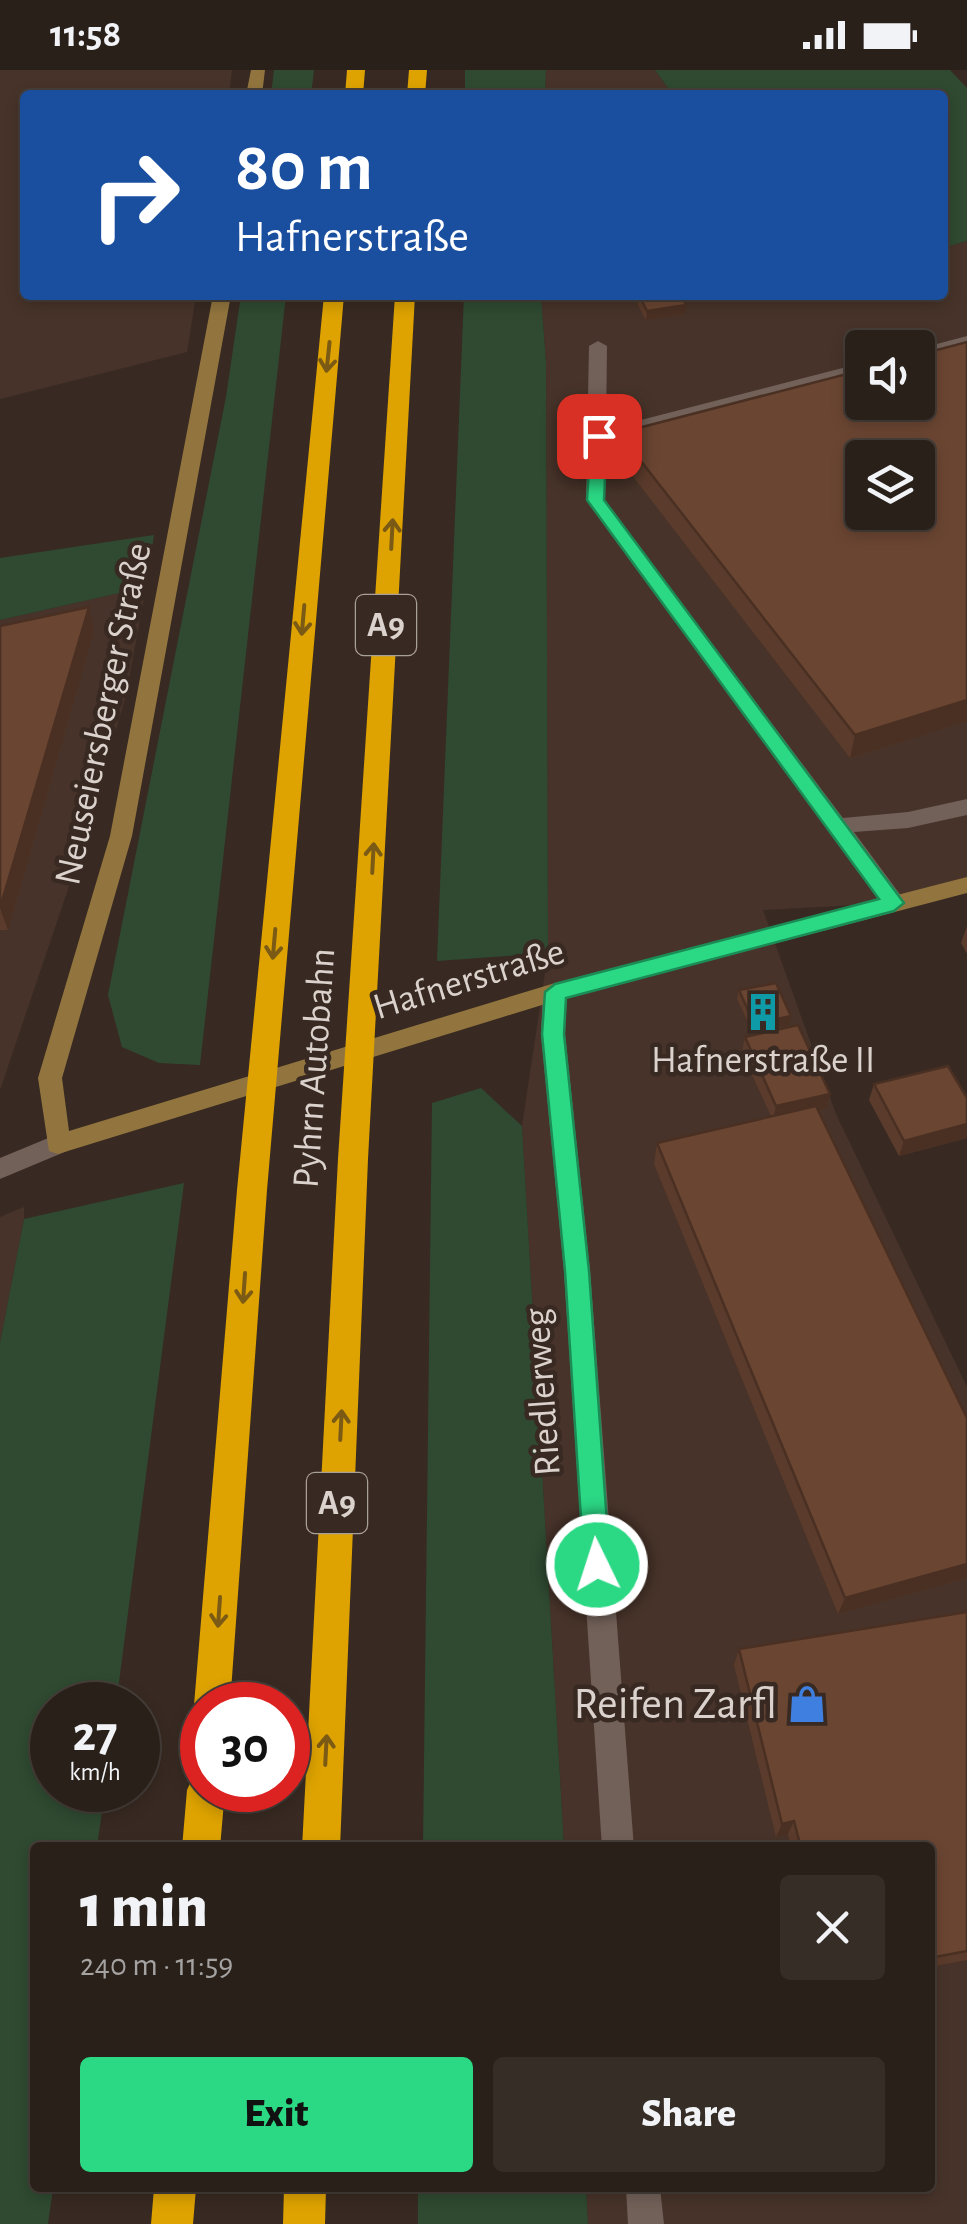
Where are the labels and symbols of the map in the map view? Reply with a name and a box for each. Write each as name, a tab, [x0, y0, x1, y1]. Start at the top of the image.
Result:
one-way arrow	[318, 340, 337, 372]
pin	[557, 394, 642, 479]
one-way arrow	[383, 518, 402, 550]
street label: Neuseiersberger Straße	[49, 540, 159, 888]
road number: A9	[356, 595, 416, 655]
one-way arrow	[294, 604, 313, 636]
one-way arrow	[364, 843, 383, 875]
one-way arrow	[264, 927, 283, 960]
street label: Hafnerstraße	[369, 933, 569, 1027]
street label: Pyhrn Autobahn	[288, 947, 342, 1189]
building icon: Hafnerstraße II	[742, 991, 784, 1033]
place label: Hafnerstraße II	[651, 1042, 875, 1080]
one-way arrow	[235, 1271, 254, 1303]
street label: Riedlerweg	[518, 1306, 568, 1477]
one-way arrow	[332, 1410, 351, 1442]
road number: A9	[307, 1473, 367, 1533]
position arrow	[545, 1513, 649, 1617]
one-way arrow	[210, 1595, 229, 1627]
speed limit sign: 30	[180, 1682, 310, 1812]
place label: Reifen Zarfl	[574, 1682, 777, 1727]
shop icon: Reifen Zarfl	[786, 1683, 828, 1725]
one-way arrow	[317, 1735, 336, 1767]

